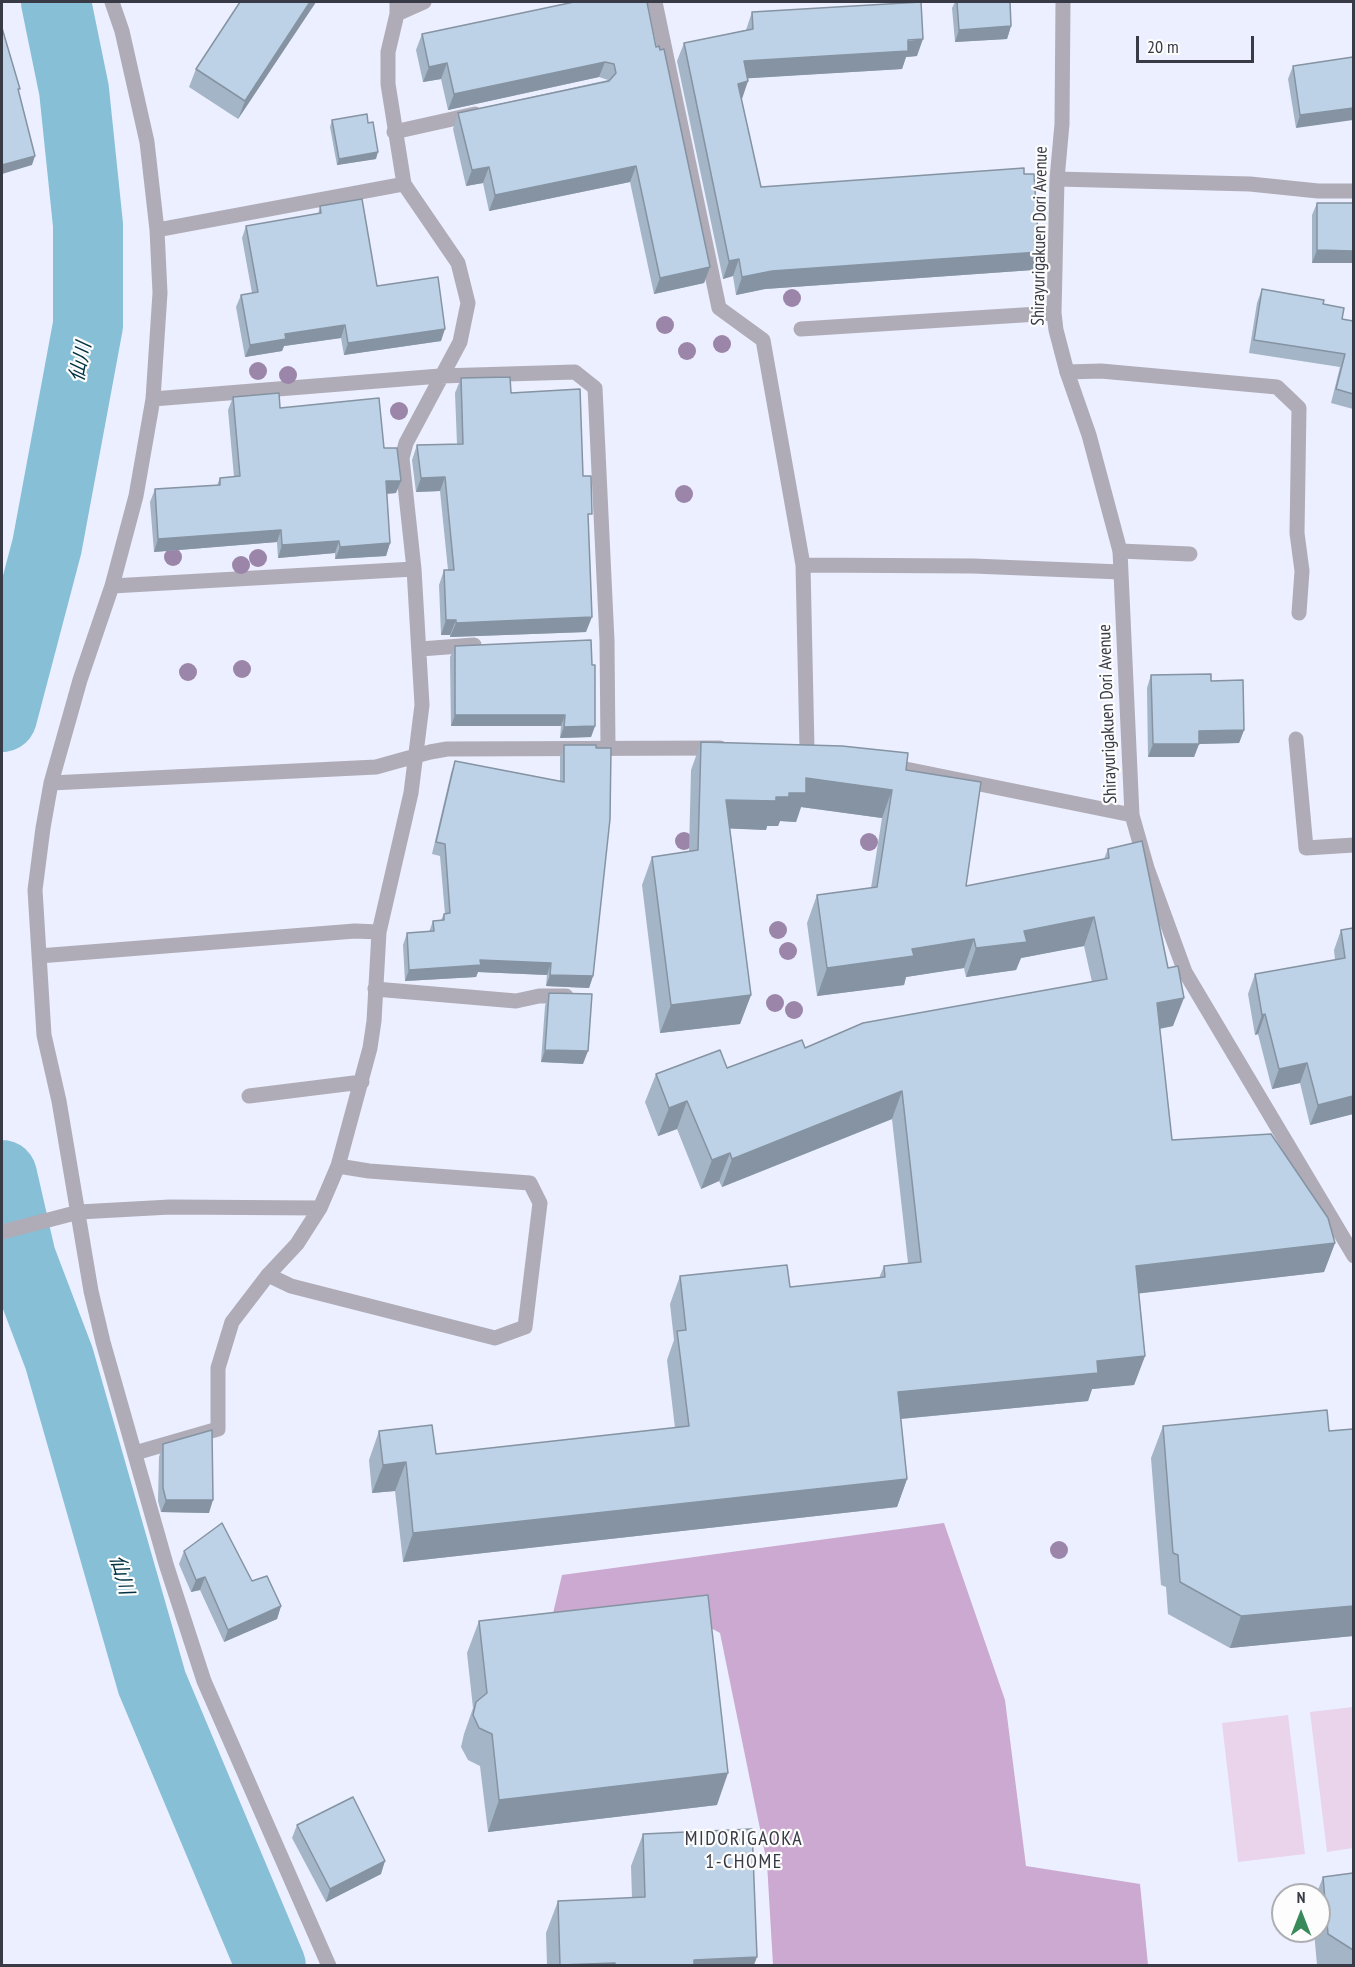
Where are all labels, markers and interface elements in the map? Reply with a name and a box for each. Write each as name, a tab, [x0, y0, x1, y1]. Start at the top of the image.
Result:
scale bar	[1139, 24, 1258, 62]
text: 20 m	[1147, 35, 1179, 58]
street label: Shirayurigakuen Dori Avenue	[1028, 146, 1052, 326]
water label: 仙川	[65, 340, 97, 384]
street label: Shirayurigakuen Dori Avenue	[1094, 624, 1122, 804]
water label: 仙川	[104, 1552, 138, 1598]
district label: MIDORIGAOKA 1-CHOME	[685, 1827, 803, 1874]
north arrow	[1271, 1883, 1331, 1943]
text: N	[1297, 1887, 1305, 1907]

